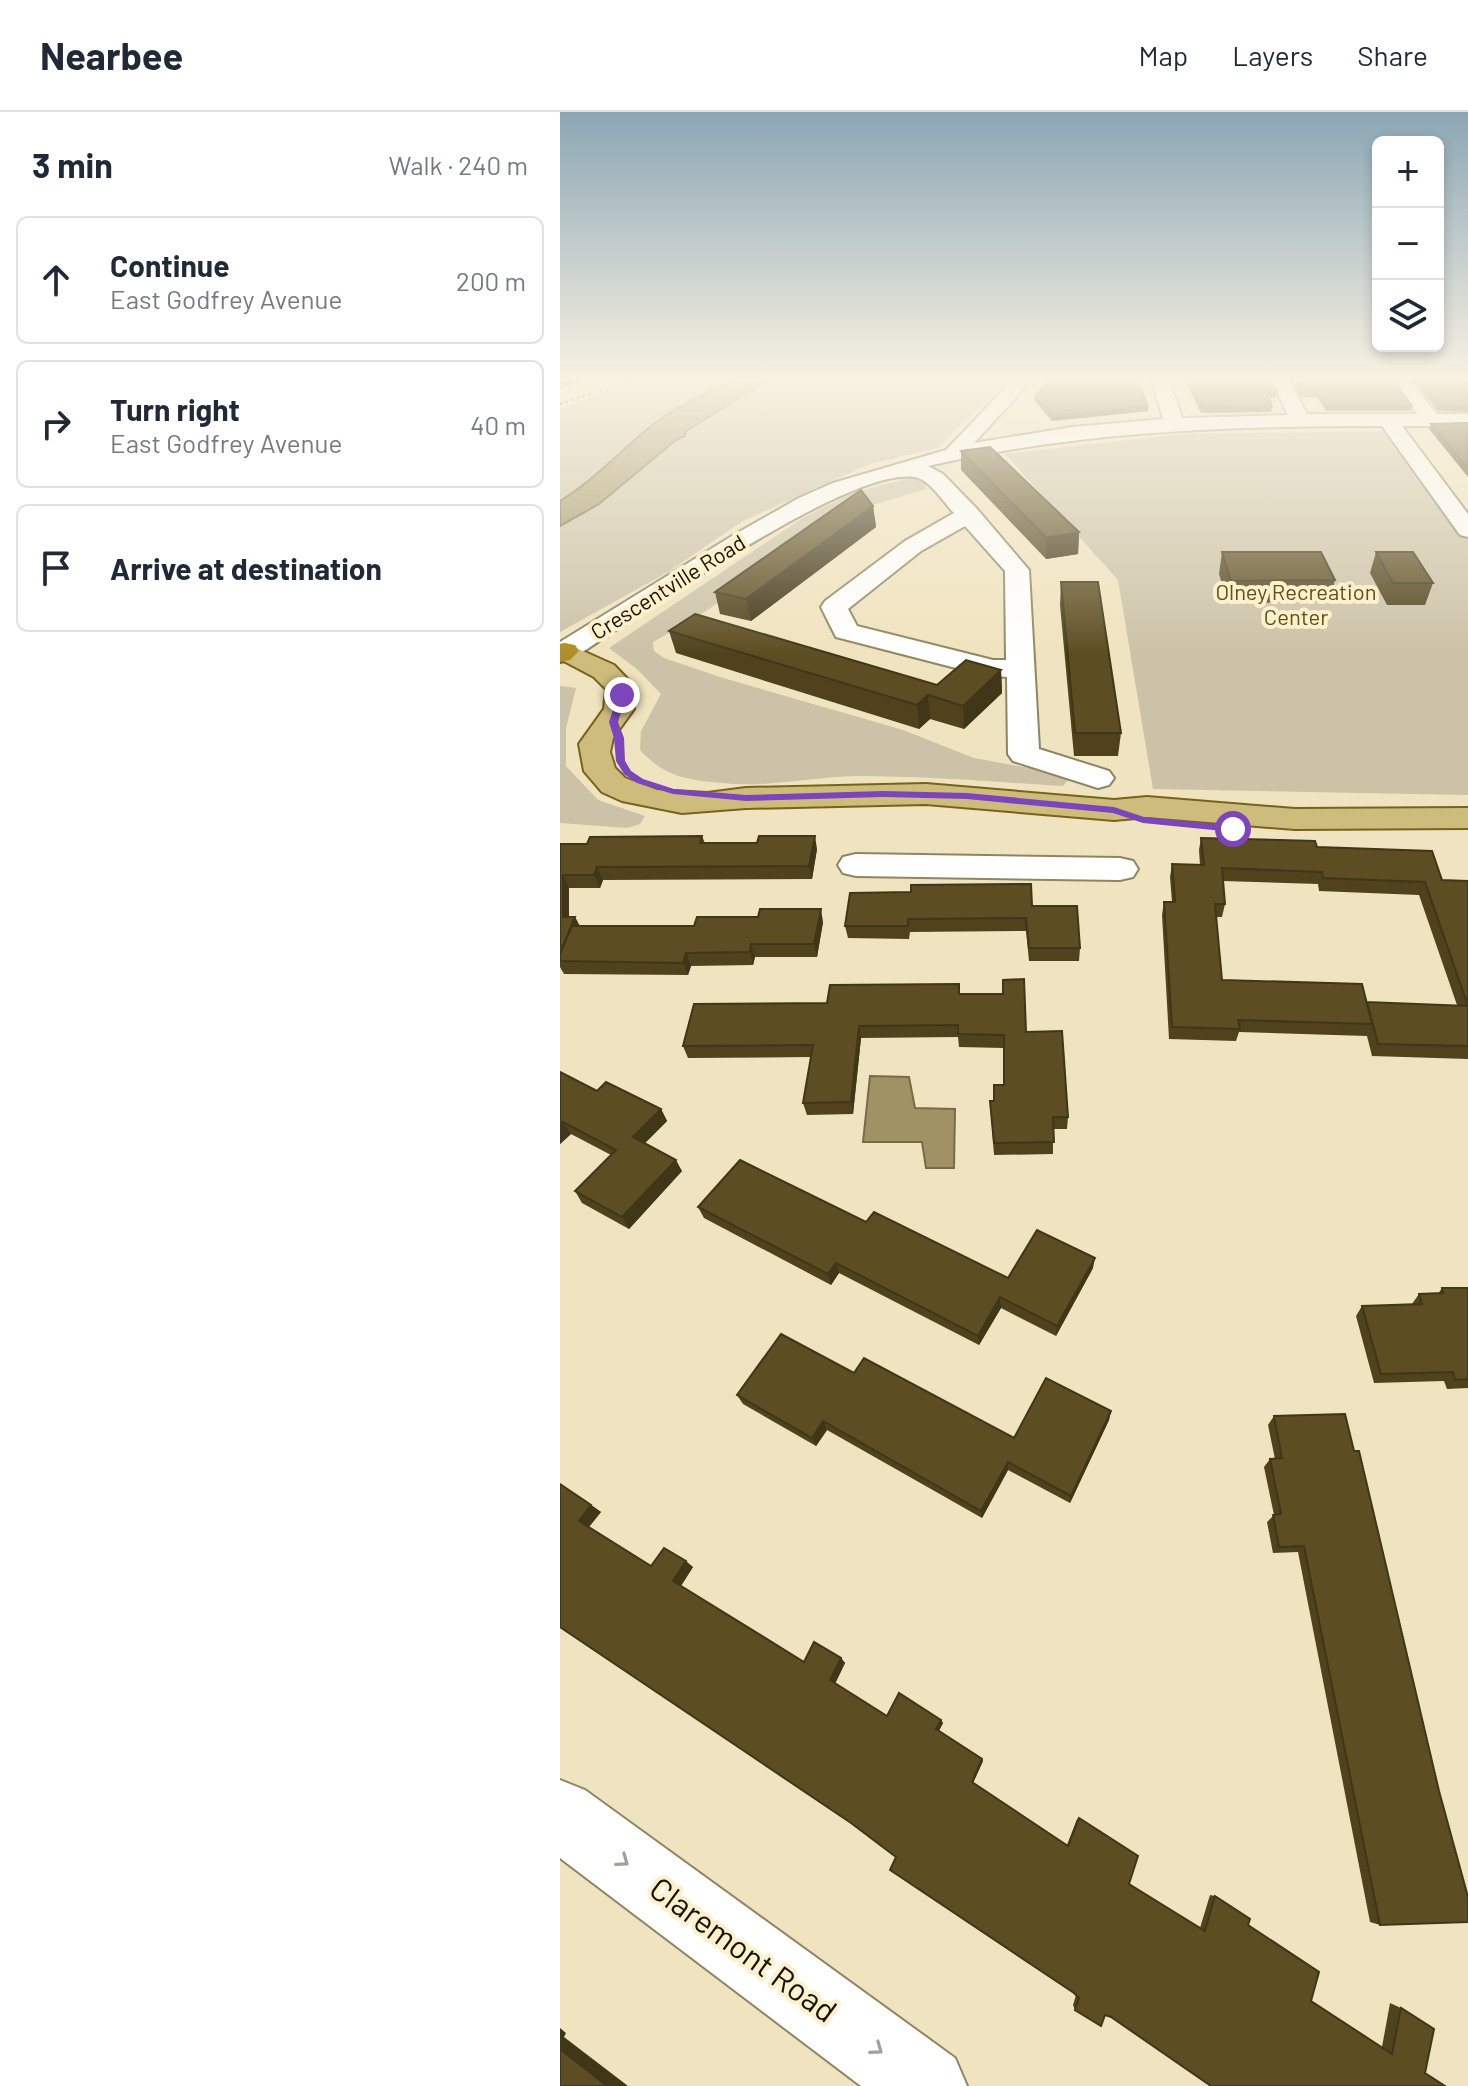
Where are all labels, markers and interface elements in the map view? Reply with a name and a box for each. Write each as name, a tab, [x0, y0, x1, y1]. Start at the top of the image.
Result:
text: Nearbee	[40, 32, 183, 78]
text: Map	[1138, 38, 1188, 72]
text: Layers	[1232, 38, 1313, 72]
text: Share	[1357, 38, 1428, 72]
map controls	[1372, 136, 1444, 352]
button: +	[1372, 136, 1444, 208]
text: 3 min	[32, 144, 113, 185]
text: Walk · 240 m	[389, 149, 528, 180]
button: −	[1372, 208, 1444, 280]
text: Continue	[110, 247, 230, 283]
icon: ahead	[34, 258, 78, 302]
text: 200 m	[456, 265, 526, 296]
button: layers	[1372, 280, 1444, 352]
text: East Godfrey Avenue	[110, 283, 342, 314]
text: Turn right	[110, 391, 240, 427]
icon: right	[34, 402, 78, 446]
text: 40 m	[470, 409, 526, 440]
text: East Godfrey Avenue	[110, 427, 342, 458]
street label: Crescentville Road	[585, 528, 750, 644]
icon: arrive	[34, 546, 78, 590]
text: Arrive at destination	[110, 550, 382, 586]
park label: Olney Recreation Center	[1215, 578, 1377, 629]
route end	[604, 677, 640, 713]
route start	[1215, 811, 1251, 847]
one-way arrow	[614, 1852, 628, 1866]
street label: Claremont Road	[643, 1868, 845, 2029]
one-way arrow	[868, 2039, 883, 2054]

